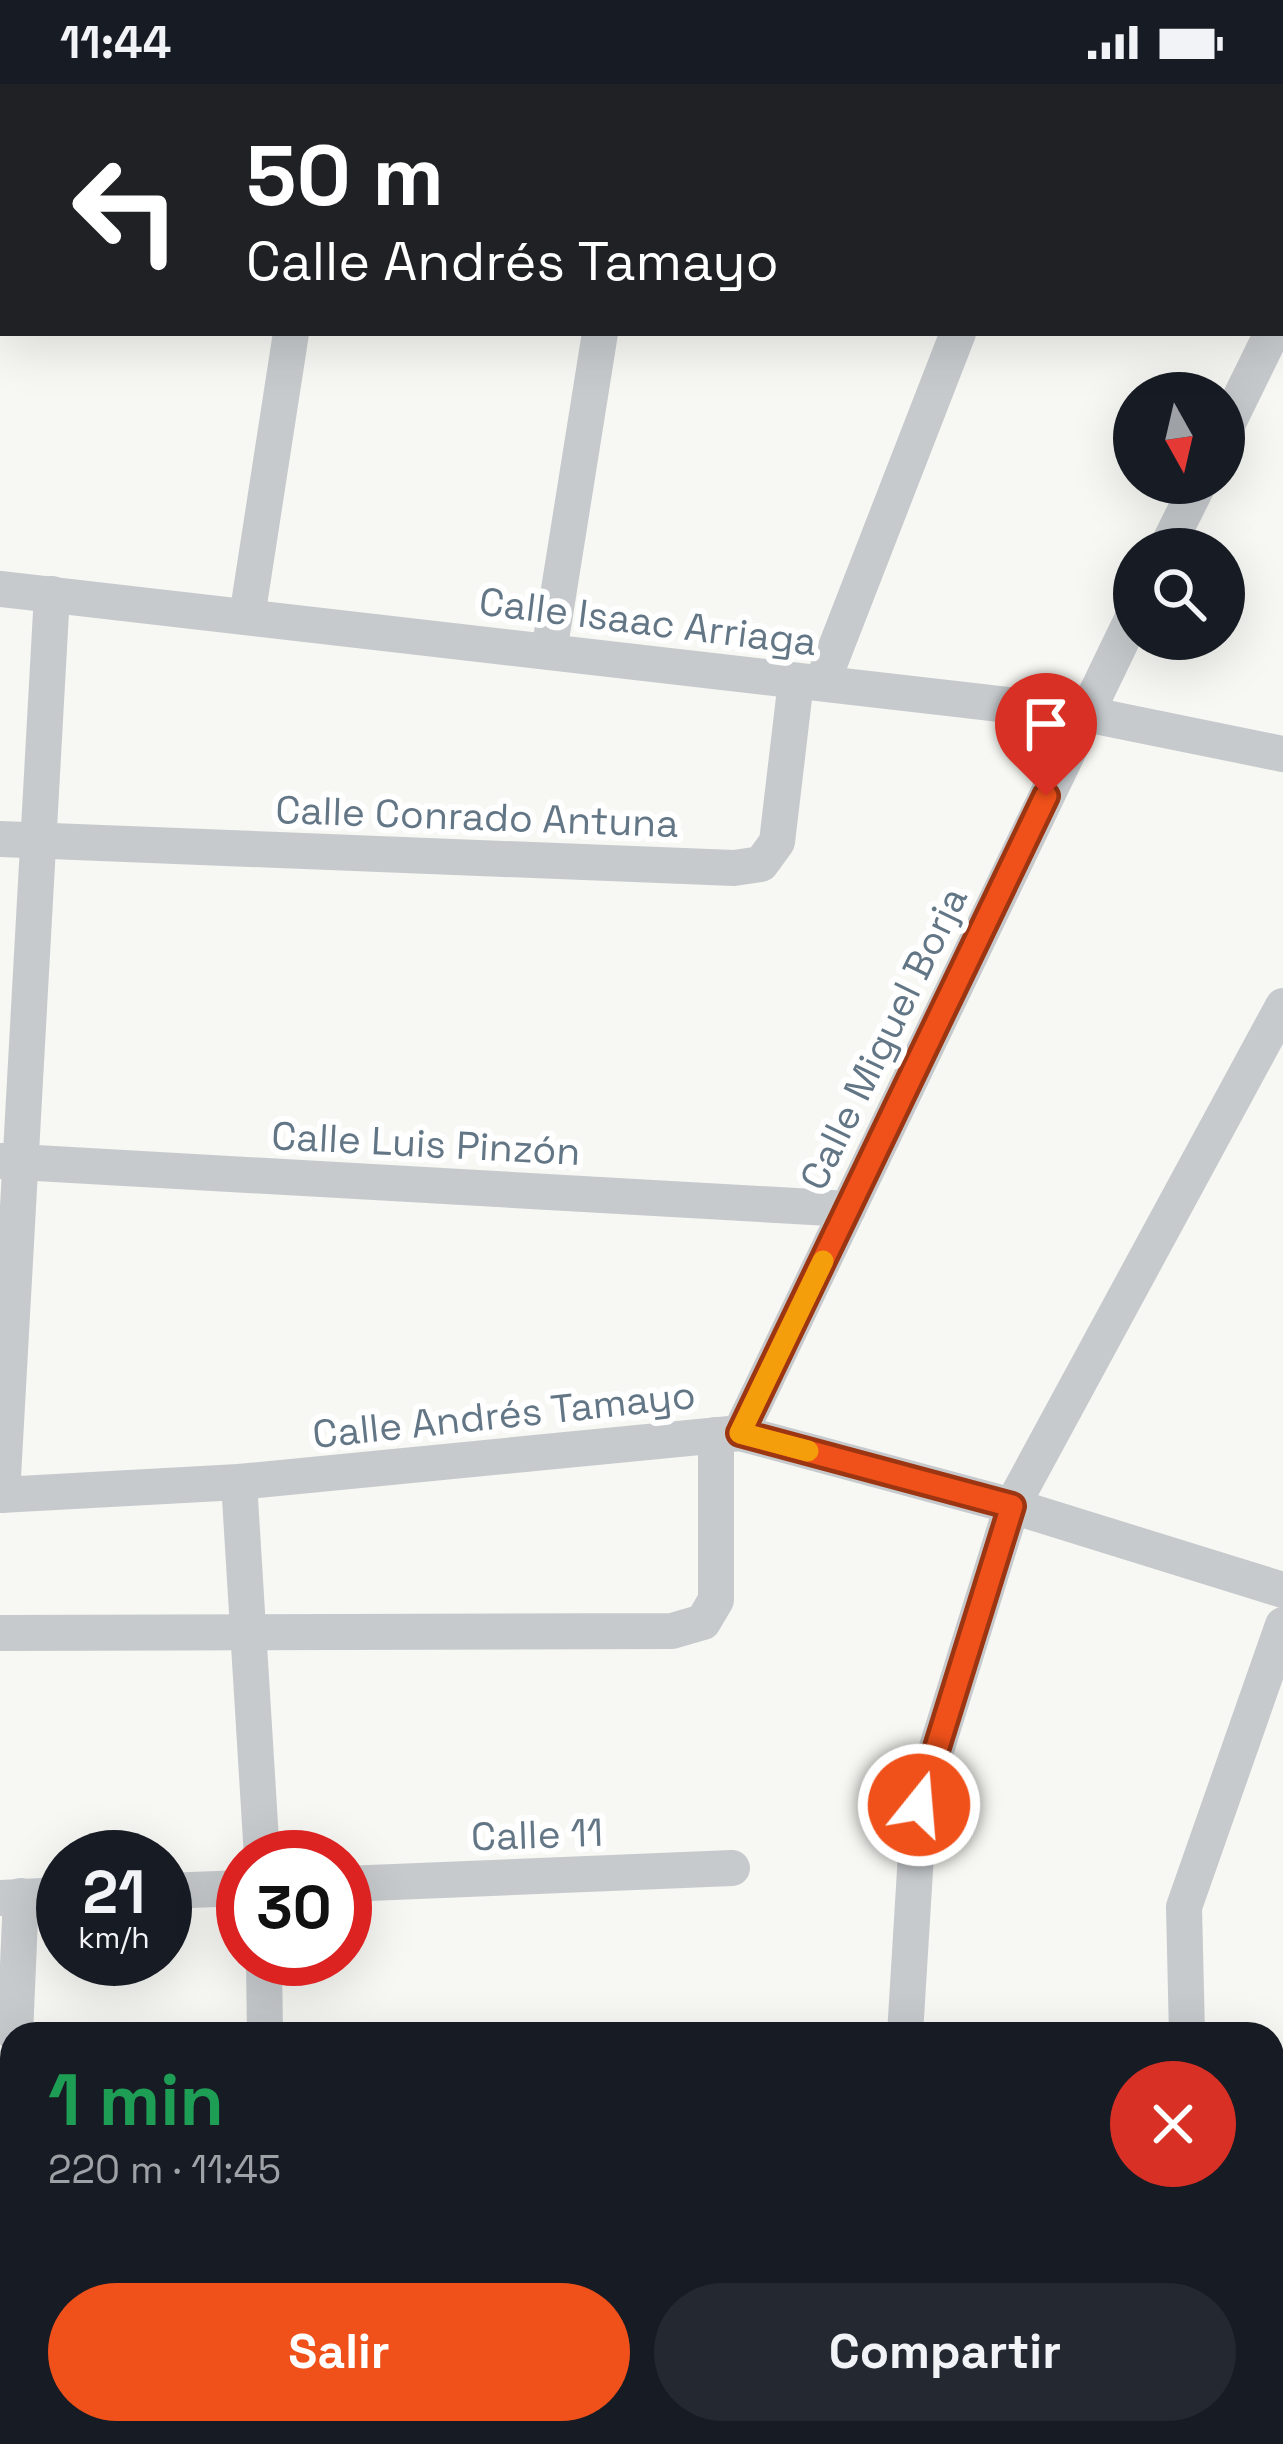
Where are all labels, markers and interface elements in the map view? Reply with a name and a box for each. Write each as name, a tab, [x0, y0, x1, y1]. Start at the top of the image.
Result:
text: 11:44	[60, 14, 171, 71]
text: 50 m	[246, 122, 444, 230]
icon: left	[48, 132, 204, 288]
text: Calle Andrés Tamayo	[246, 227, 779, 296]
north arrow	[1113, 372, 1245, 504]
map controls	[1113, 372, 1245, 660]
button: search	[1113, 528, 1245, 660]
street label: Calle Isaac Arriaga	[476, 576, 819, 667]
pin	[995, 673, 1097, 796]
icon: arrive	[1013, 691, 1079, 757]
street label: Calle Conrado Antuna	[275, 785, 679, 848]
street label: Calle Miguel Borja	[789, 879, 978, 1198]
street label: Calle Luis Pinzón	[270, 1111, 582, 1176]
street label: Calle Andrés Tamayo	[310, 1370, 698, 1459]
position arrow	[856, 1742, 982, 1868]
street label: Calle 11	[470, 1808, 604, 1861]
speed limit sign: 30	[216, 1830, 372, 1986]
text: 21	[83, 1854, 145, 1931]
text: km/h	[78, 1918, 150, 1957]
text: 1 min	[48, 2054, 224, 2146]
button: close	[1110, 2061, 1236, 2187]
text: 220 m · 11:45	[48, 2145, 281, 2194]
button: Salir	[48, 2283, 630, 2421]
button: Compartir	[654, 2283, 1236, 2421]

